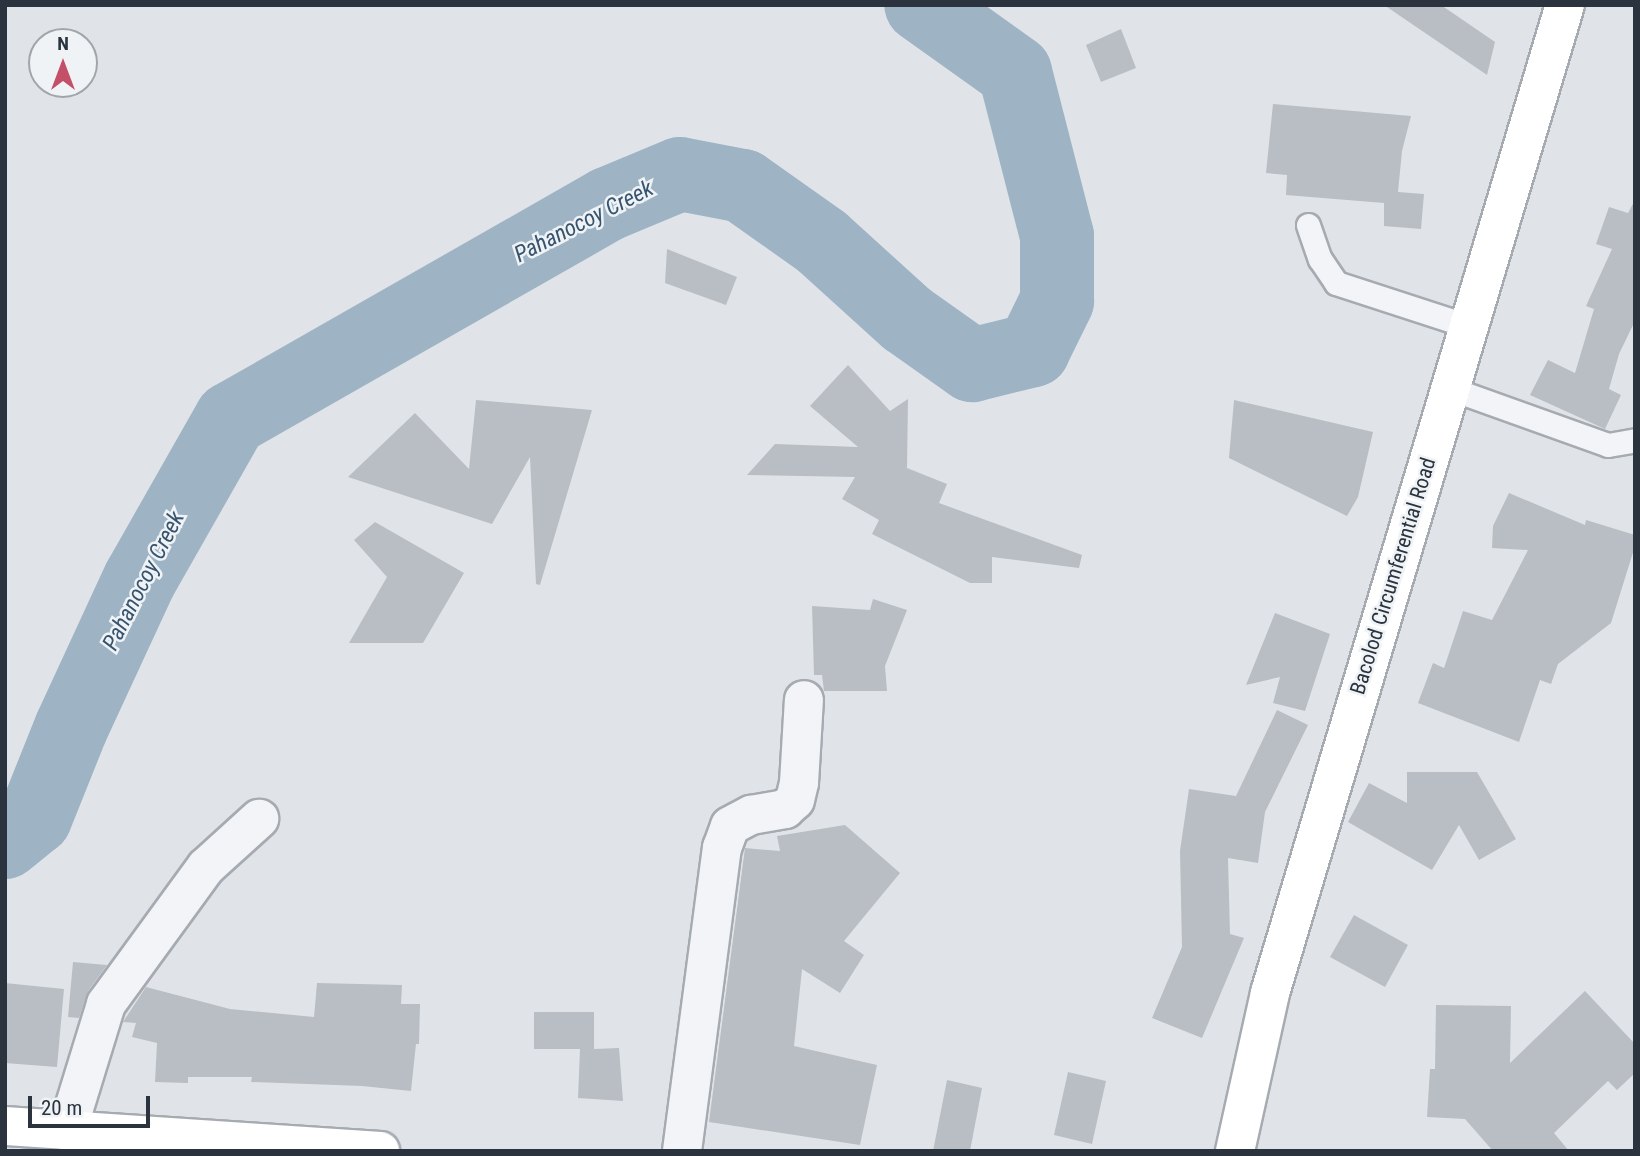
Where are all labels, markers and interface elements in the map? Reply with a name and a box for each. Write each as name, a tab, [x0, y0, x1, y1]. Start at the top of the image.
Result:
north arrow	[28, 28, 98, 98]
text: N	[57, 32, 69, 55]
water label: Pahanocoy Creek	[510, 175, 658, 269]
street label: Bacolod Circumferential Road	[1345, 455, 1441, 697]
water label: Pahanocoy Creek	[97, 507, 191, 655]
scale bar	[32, 1082, 154, 1126]
text: 20 m	[41, 1096, 82, 1120]

